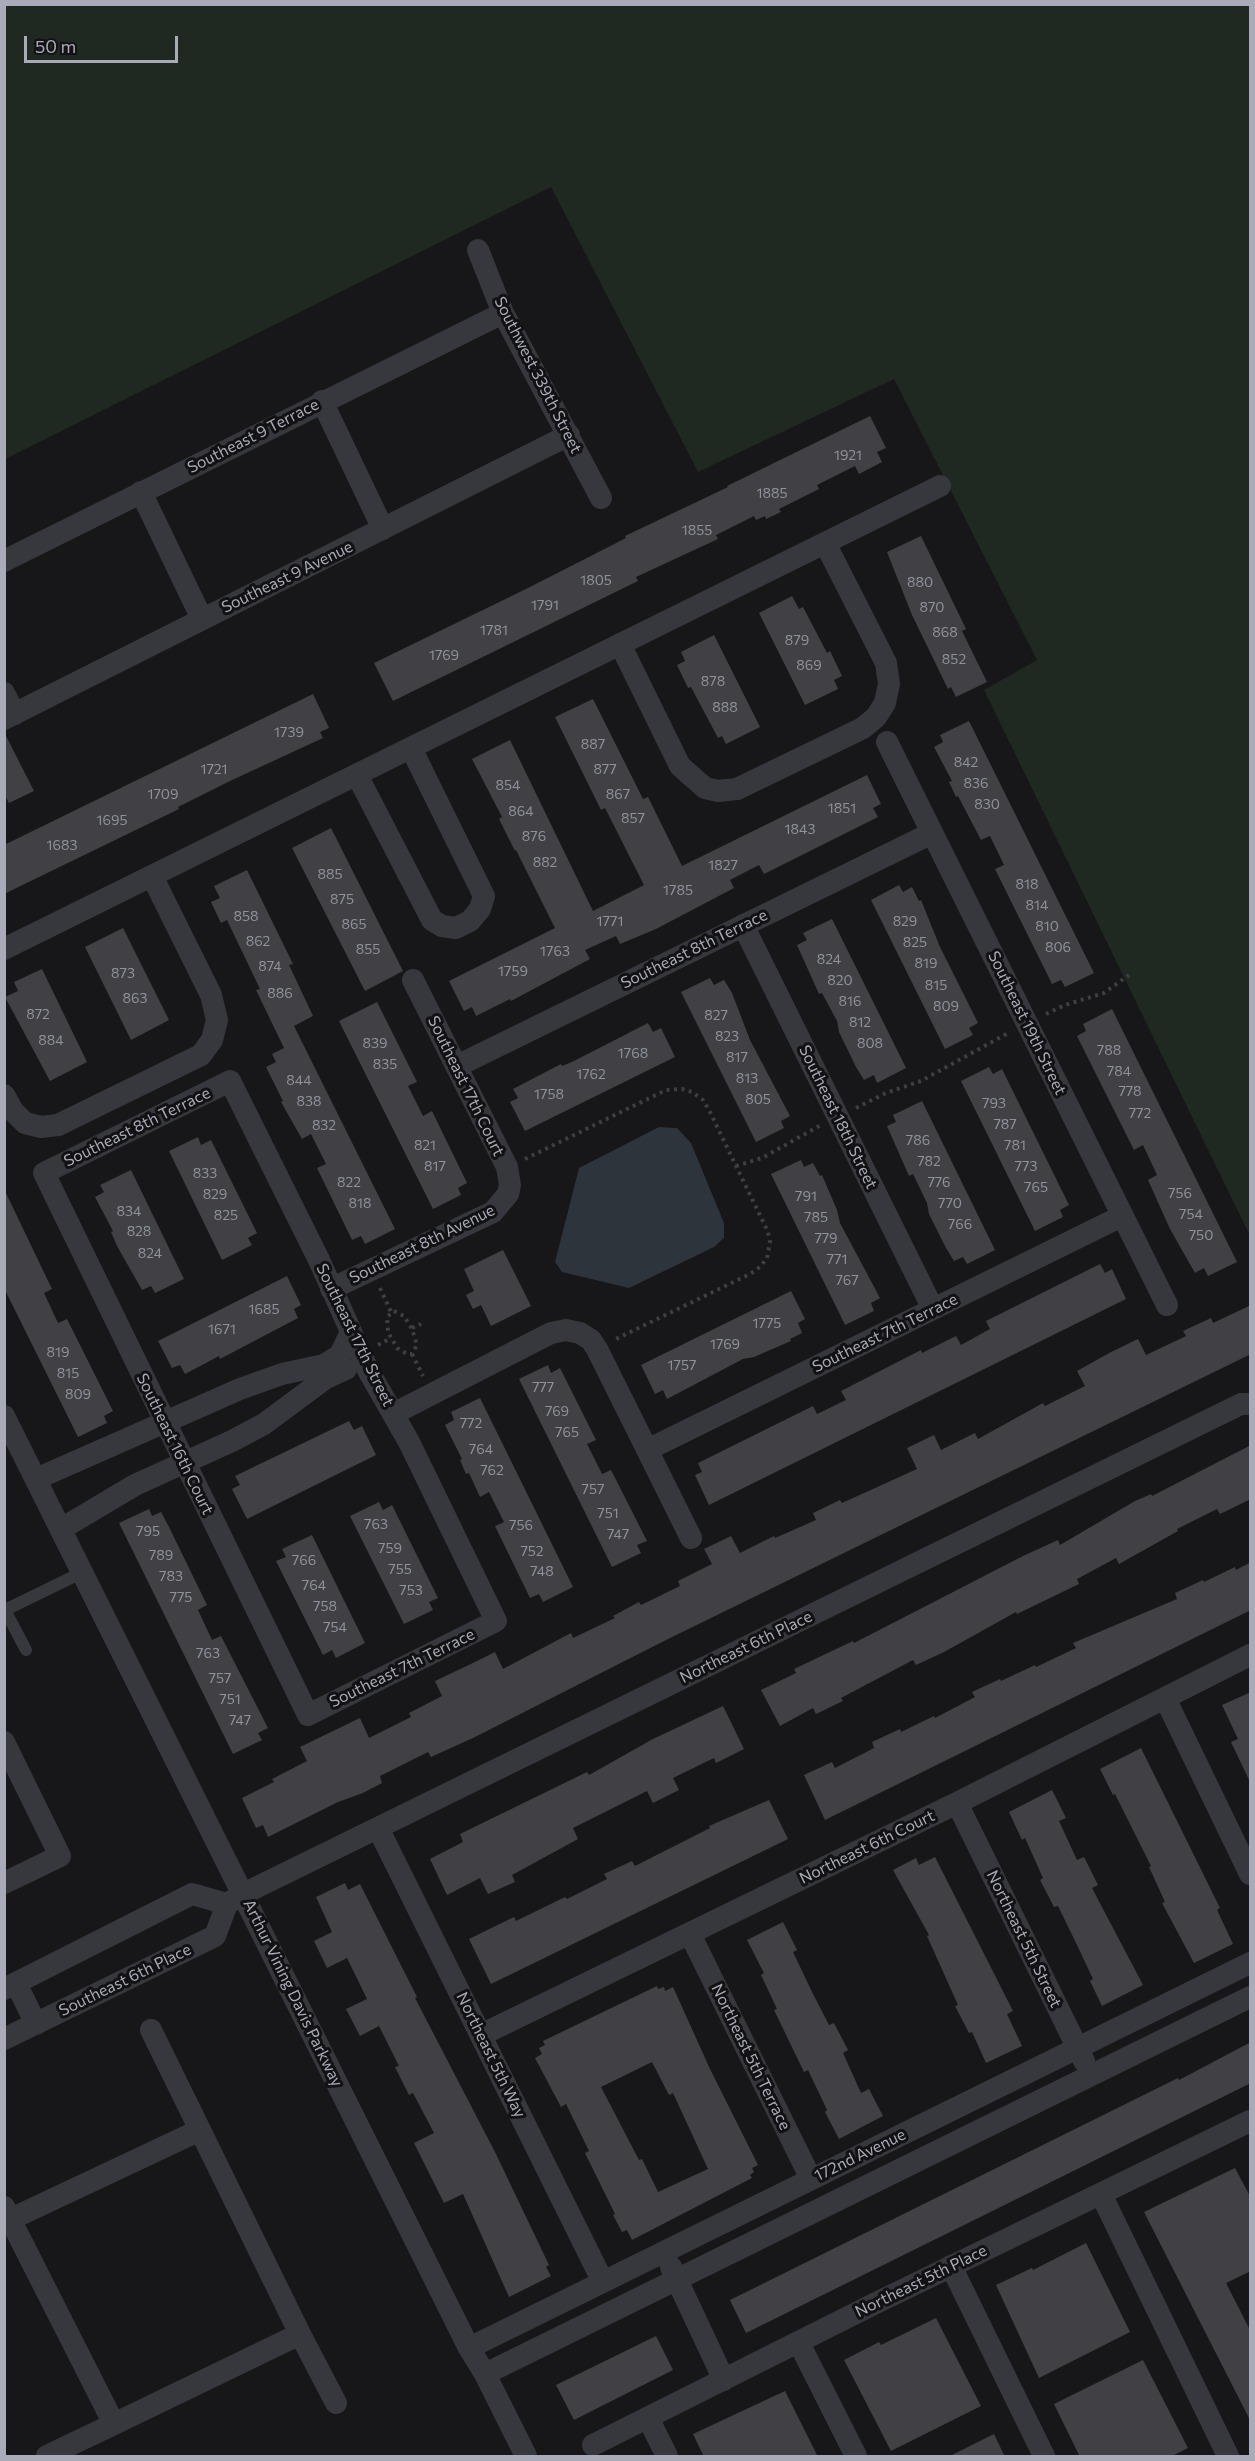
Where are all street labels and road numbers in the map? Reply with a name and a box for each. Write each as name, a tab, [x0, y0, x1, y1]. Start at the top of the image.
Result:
street label: Southwest 339th Street	[490, 293, 586, 457]
street label: Southeast 9 Terrace	[184, 395, 322, 477]
street label: Southeast 9 Avenue	[218, 537, 356, 617]
street label: Southeast 8th Terrace	[618, 905, 770, 993]
street label: Southeast 19th Street	[984, 948, 1070, 1098]
street label: Southeast 17th Court	[424, 1013, 508, 1159]
street label: Southeast 18th Street	[795, 1042, 881, 1192]
street label: Southeast 8th Terrace	[61, 1083, 213, 1171]
street label: Southeast 8th Avenue	[346, 1200, 498, 1288]
street label: Southeast 17th Street	[312, 1260, 398, 1410]
street label: Southeast 7th Terrace	[809, 1289, 961, 1377]
street label: Southeast 16th Court	[132, 1370, 218, 1518]
street label: Northeast 6th Place	[677, 1607, 815, 1687]
street label: Southeast 7th Terrace	[326, 1624, 478, 1712]
street label: Northeast 6th Court	[796, 1806, 938, 1888]
street label: Northeast 5th Street	[982, 1867, 1066, 2011]
street label: Arthur Vining Davis Parkway	[239, 1896, 347, 2090]
street label: Southeast 6th Place	[56, 1940, 194, 2020]
street label: Northeast 5th Terrace	[707, 1981, 795, 2133]
street label: Northeast 5th Way	[452, 1989, 530, 2121]
street label: 172nd Avenue	[811, 2125, 909, 2185]
street label: Northeast 5th Place	[852, 2241, 990, 2321]

